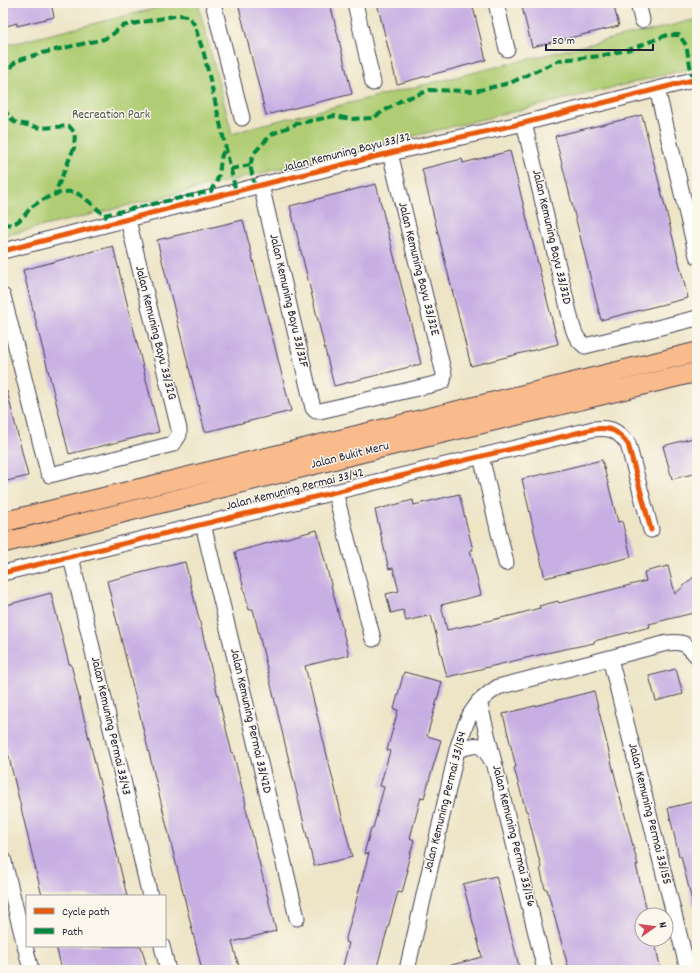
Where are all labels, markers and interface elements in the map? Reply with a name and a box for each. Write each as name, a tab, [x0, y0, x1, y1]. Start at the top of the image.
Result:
scale bar	[546, 26, 653, 52]
text: 50 m	[552, 33, 575, 50]
park label: Recreation Park	[72, 106, 150, 125]
street label: Jalan Kemuning Bayu 33/32	[281, 128, 413, 178]
street label: Jalan Kemuning Bayu 33/32D	[526, 168, 576, 307]
street label: Jalan Kemuning Bayu 33/32E	[392, 200, 444, 338]
street label: Jalan Kemuning Bayu 33/32F	[263, 232, 313, 370]
street label: Jalan Kemuning Bayu 33/32G	[129, 264, 181, 402]
street label: Jalan Bukit Meru	[309, 437, 391, 475]
street label: Jalan Kemuning Permai 33/42	[224, 464, 366, 516]
street label: Jalan Kemuning Permai 33/42D	[224, 647, 276, 796]
street label: Jalan Kemuning Permai 33/43	[85, 655, 135, 797]
street label: Jalan Kemuning Permai 33/154	[419, 730, 473, 874]
street label: Jalan Kemuning Permai 33/155	[622, 741, 676, 887]
street label: Jalan Kemuning Permai 33/156	[486, 763, 540, 909]
legend	[26, 895, 166, 947]
text: Cycle path	[62, 904, 110, 921]
north arrow	[634, 907, 674, 947]
text: N	[653, 920, 670, 930]
text: Path	[62, 924, 83, 941]

